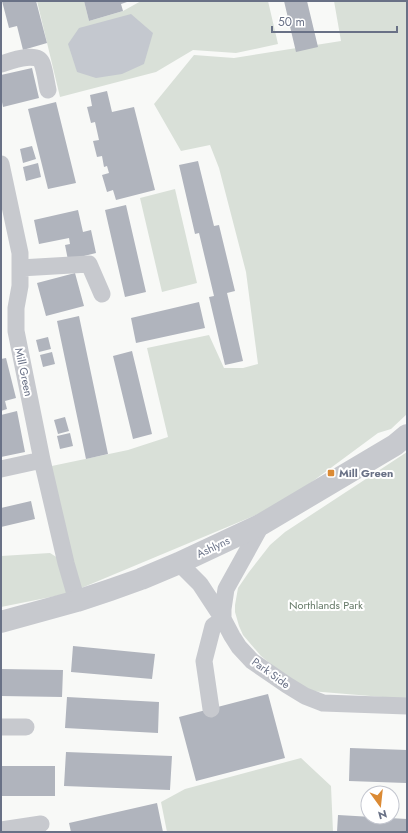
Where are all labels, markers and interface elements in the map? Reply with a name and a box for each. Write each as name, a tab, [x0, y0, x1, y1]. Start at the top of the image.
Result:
scale bar	[272, 8, 397, 34]
text: 50 m	[278, 13, 305, 31]
street label: Mill Green	[11, 346, 37, 398]
place label: Mill Green	[339, 465, 393, 481]
marker: Mill Green	[326, 468, 336, 478]
street label: Ashlyns	[194, 532, 233, 562]
park label: Northlands Park	[289, 597, 363, 613]
street label: Park Side	[249, 654, 294, 693]
north arrow	[360, 785, 400, 825]
text: N	[376, 806, 389, 824]

